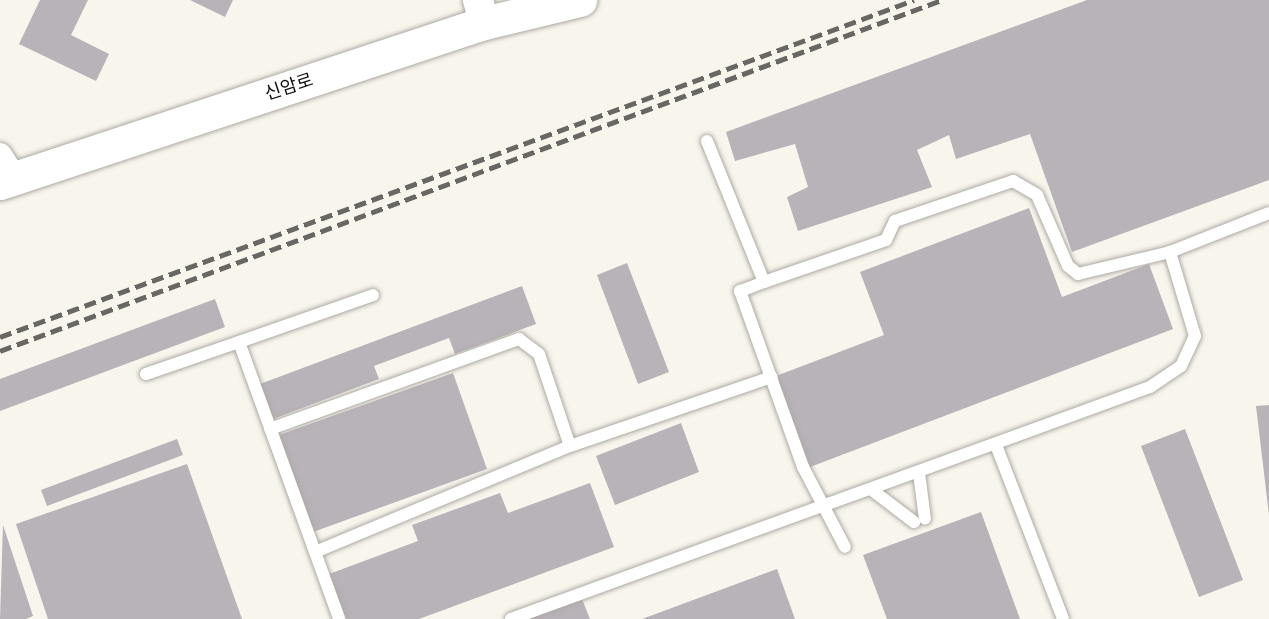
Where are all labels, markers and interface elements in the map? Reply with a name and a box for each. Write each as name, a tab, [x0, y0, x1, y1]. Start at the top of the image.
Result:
street label: 신암로	[262, 69, 316, 105]

